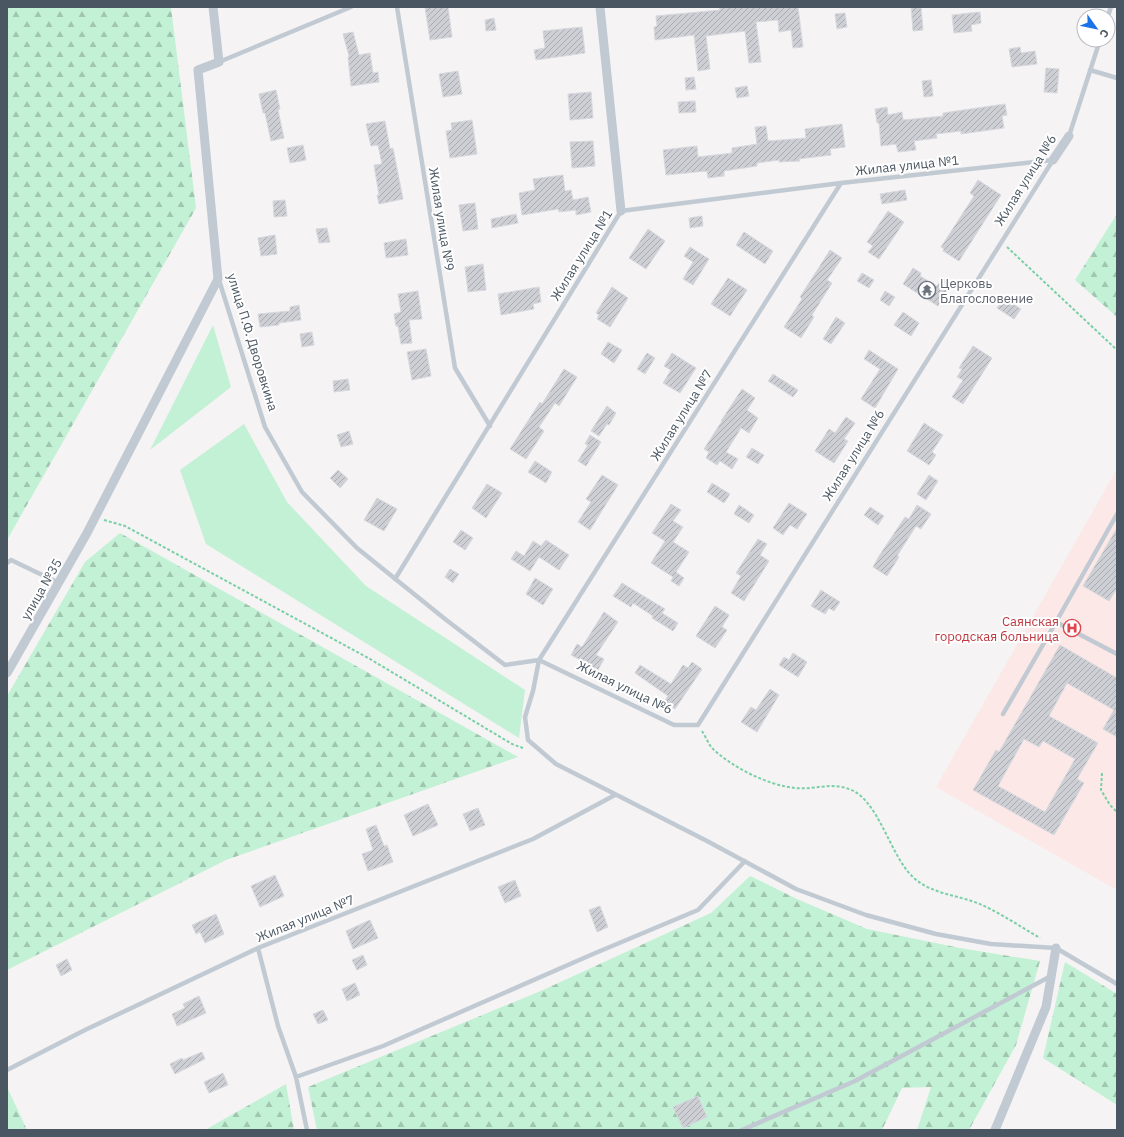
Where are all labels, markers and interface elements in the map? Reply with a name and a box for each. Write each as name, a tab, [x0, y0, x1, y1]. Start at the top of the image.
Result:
north arrow	[1076, 8, 1116, 48]
text: С	[1097, 27, 1112, 40]
street label: Жилая улица №6	[990, 131, 1060, 229]
street label: Жилая улица №1	[854, 152, 960, 179]
street label: Жилая улица №9	[425, 166, 458, 272]
street label: Жилая улица №1	[546, 206, 616, 304]
street label: улица П.Ф. Дворовкина	[223, 271, 282, 413]
place label: Церковь Благословение	[940, 275, 1033, 307]
temple icon: Церковь Благословение	[917, 280, 937, 300]
street label: Жилая улица №7	[646, 366, 716, 464]
street label: Жилая улица №6	[818, 406, 888, 504]
street label: улица №35	[17, 556, 66, 623]
place label: Саянская городская больница	[935, 613, 1059, 645]
hospital icon: Саянская городская больница	[1062, 618, 1082, 638]
street label: Жилая улица №6	[574, 657, 676, 718]
street label: Жилая улица №7	[253, 891, 357, 946]

